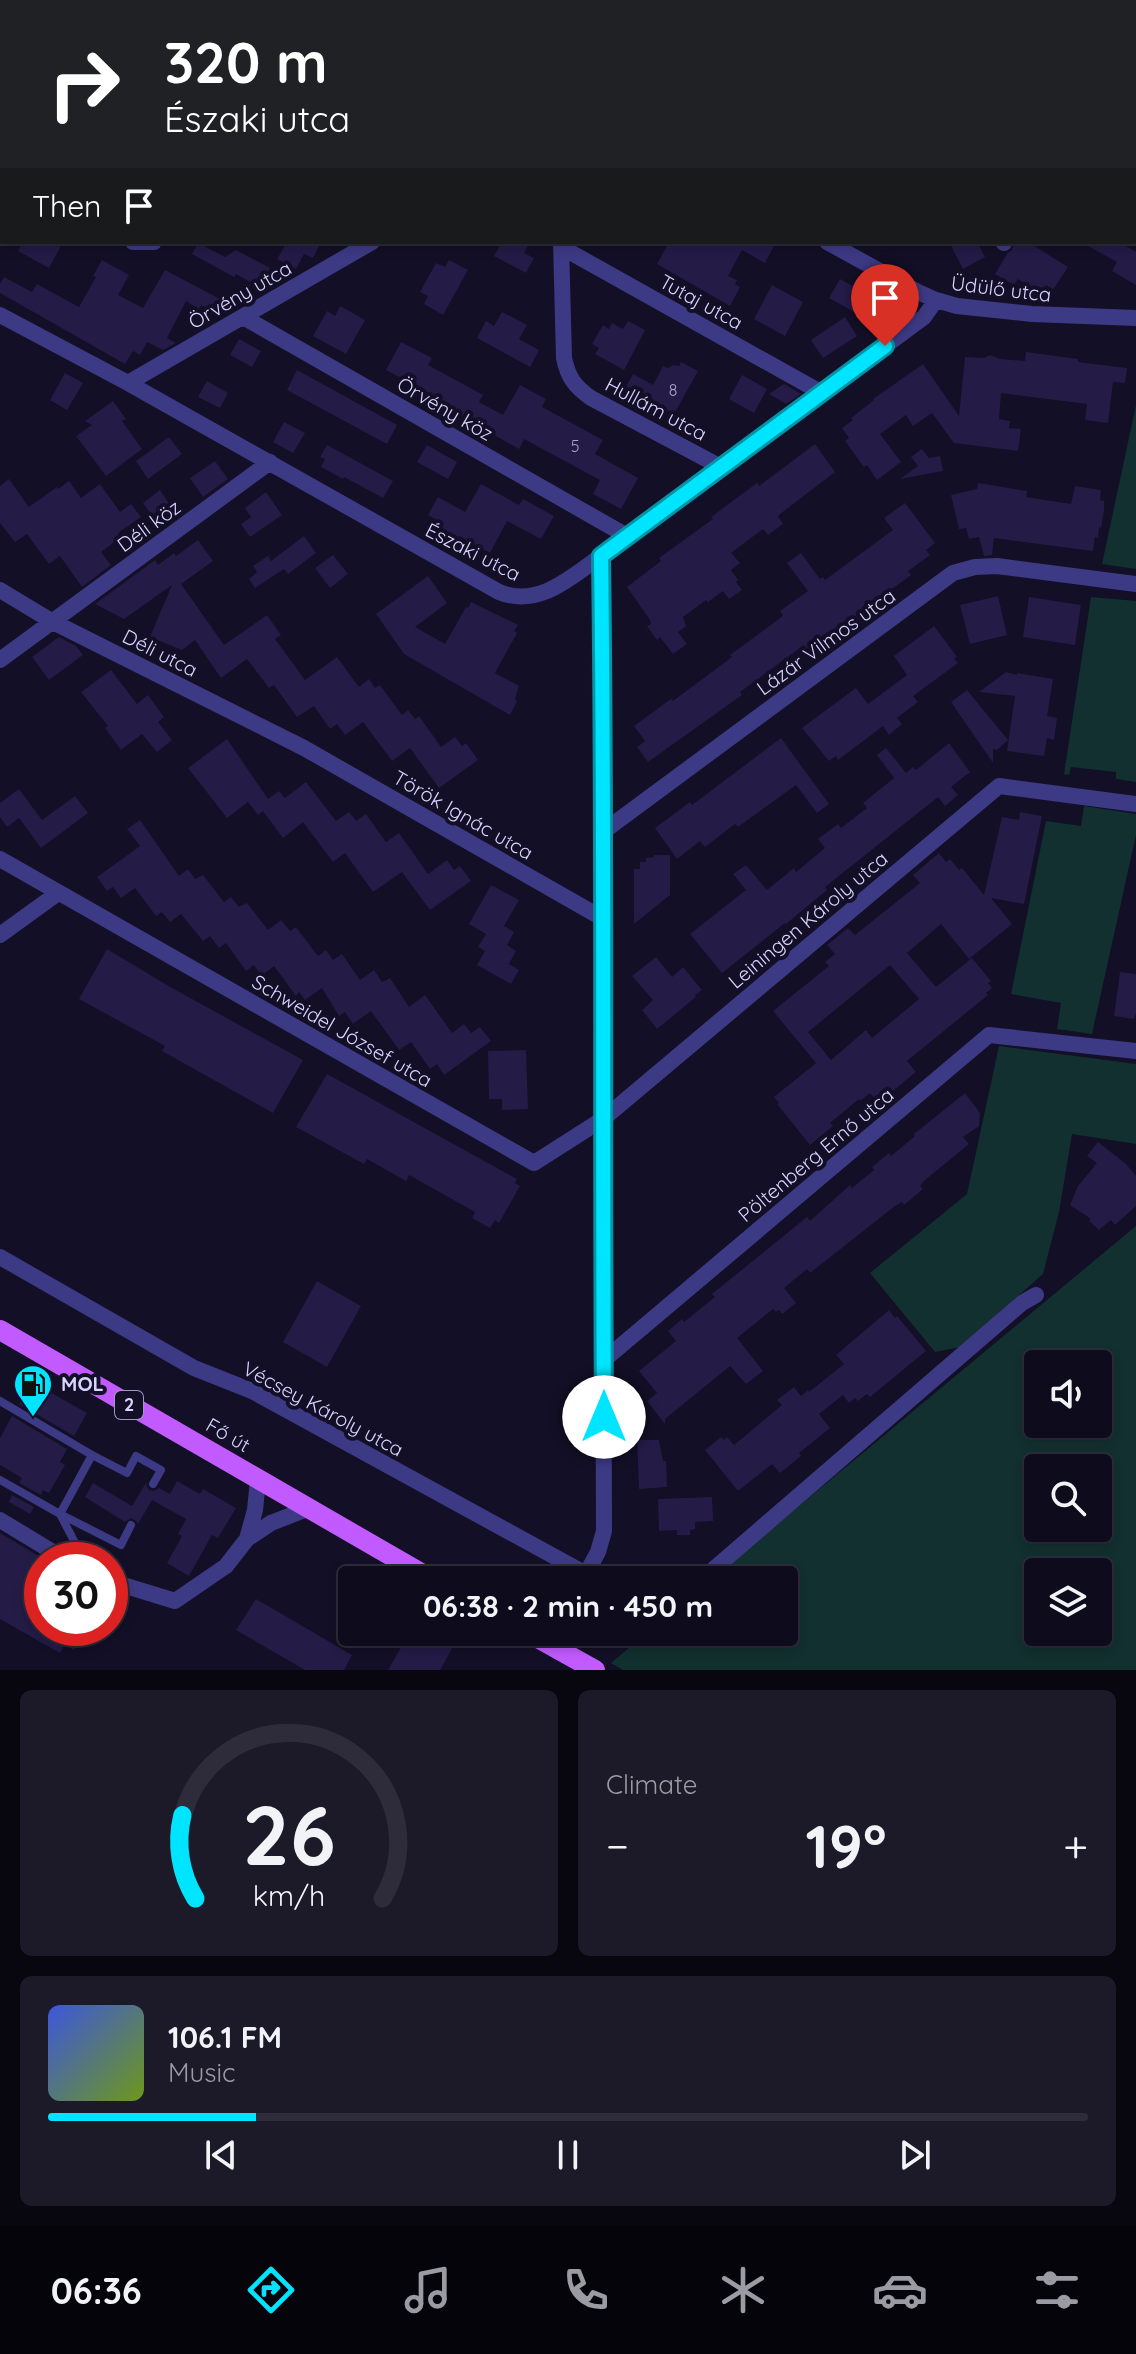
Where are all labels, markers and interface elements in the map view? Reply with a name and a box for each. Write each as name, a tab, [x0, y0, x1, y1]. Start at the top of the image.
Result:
text: 320 m	[164, 27, 328, 97]
icon: right	[32, 32, 136, 136]
text: Északi utca	[164, 96, 350, 141]
icon: arrive	[117, 184, 161, 228]
text: Then	[32, 187, 101, 225]
street label: Örvény utca	[184, 255, 296, 334]
pin	[851, 264, 919, 346]
street label: Tutaj utca	[655, 268, 747, 335]
street label: Üdülő utca	[950, 270, 1053, 307]
icon: arrive	[863, 276, 907, 320]
street label: Örvény köz	[393, 371, 498, 446]
street label: Hullám utca	[601, 371, 711, 446]
house number: 8	[669, 380, 677, 400]
house number: 5	[571, 436, 579, 456]
street label: Déli köz	[112, 494, 185, 557]
street label: Északi utca	[421, 517, 525, 586]
street label: Lázár Vilmos utca	[751, 583, 900, 700]
street label: Déli utca	[119, 623, 202, 682]
street label: Török Ignác utca	[389, 764, 538, 865]
street label: Leiningen Károly utca	[723, 846, 893, 994]
street label: Schweidel József utca	[248, 969, 437, 1092]
street label: Pöltenberg Ernő utca	[733, 1082, 899, 1227]
map controls	[1024, 1350, 1112, 1646]
button: sound	[1024, 1350, 1112, 1438]
street label: Vécsey Károly utca	[239, 1356, 408, 1462]
fuel station icon: MOL	[12, 1363, 54, 1418]
place label: MOL	[61, 1371, 104, 1396]
position arrow	[562, 1375, 646, 1459]
road number: 2	[115, 1391, 143, 1419]
street label: Fő út	[202, 1412, 255, 1457]
button: search	[1024, 1454, 1112, 1542]
speed limit sign: 30	[24, 1542, 128, 1646]
button: layers	[1024, 1558, 1112, 1646]
text: 06:38 · 2 min · 450 m	[423, 1587, 713, 1625]
text: Climate	[606, 1768, 697, 1801]
text: 26	[242, 1782, 336, 1886]
text: 19°	[806, 1808, 887, 1883]
text: −	[606, 1818, 629, 1873]
text: +	[1063, 1818, 1088, 1873]
text: km/h	[253, 1877, 325, 1913]
text: 106.1 FM	[168, 2018, 282, 2056]
text: Music	[168, 2056, 236, 2089]
icon: previous	[199, 2133, 243, 2177]
icon: pause	[546, 2133, 590, 2177]
icon: next	[893, 2133, 937, 2177]
icon: directions	[243, 2262, 299, 2318]
icon: music	[400, 2262, 456, 2318]
icon: phone	[558, 2262, 614, 2318]
icon: climate	[715, 2262, 771, 2318]
icon: car	[872, 2262, 928, 2318]
icon: filters	[1029, 2262, 1085, 2318]
text: 06:36	[51, 2268, 142, 2313]

